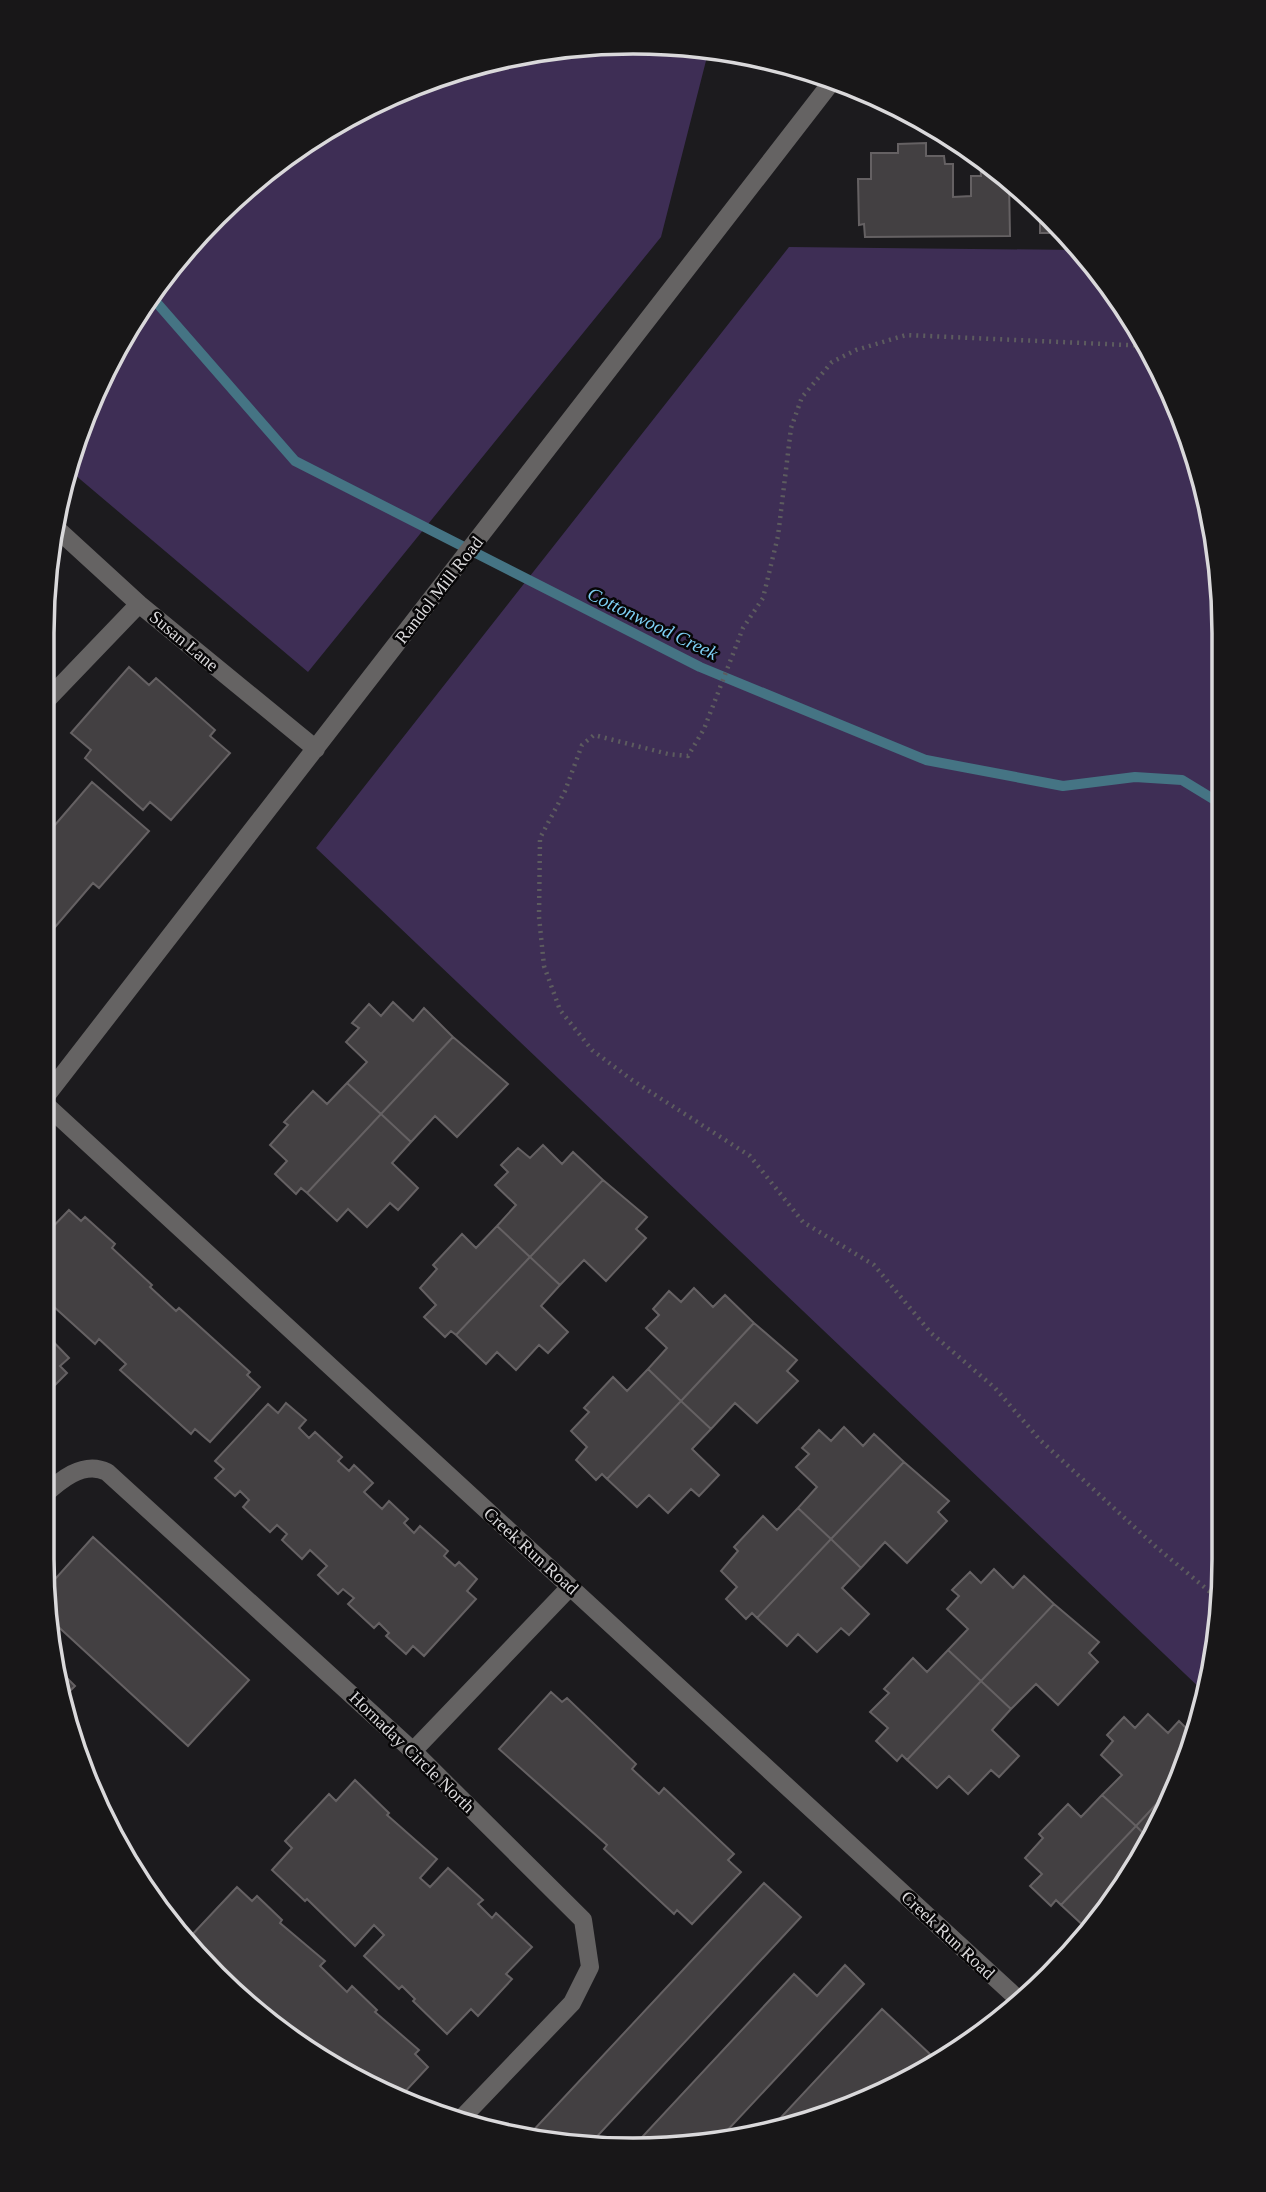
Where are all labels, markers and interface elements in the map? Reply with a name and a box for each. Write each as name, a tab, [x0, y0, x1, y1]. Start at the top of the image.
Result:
street label: Randol Mill Road	[391, 533, 487, 647]
water label: Cottonwood Creek	[584, 583, 722, 664]
street label: Susan Lane	[146, 607, 222, 675]
street label: Creek Run Road	[480, 1503, 582, 1599]
street label: Hornaday Circle North	[345, 1687, 479, 1817]
street label: Creek Run Road	[897, 1887, 999, 1983]

